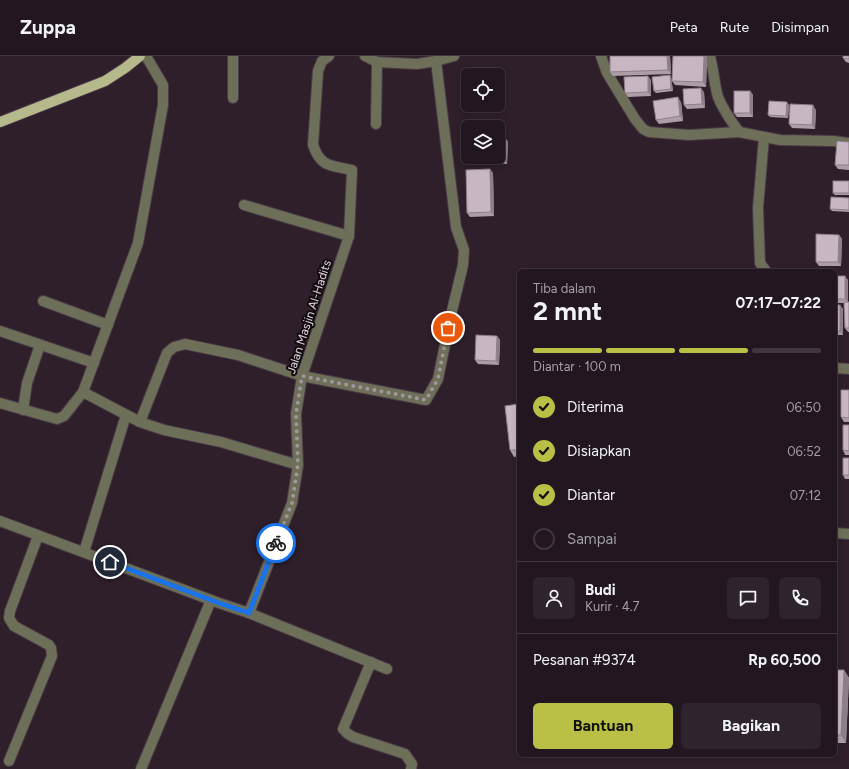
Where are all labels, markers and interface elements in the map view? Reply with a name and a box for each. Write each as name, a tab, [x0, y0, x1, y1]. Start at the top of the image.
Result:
text: Zuppa	[20, 16, 76, 39]
text: Peta	[670, 19, 698, 36]
text: Rute	[720, 19, 749, 36]
text: Disimpan	[771, 19, 829, 36]
map controls	[461, 68, 505, 164]
button: locate	[461, 68, 505, 112]
button: layers	[461, 120, 505, 164]
street label: Jalan Masjin Al-Hadits	[284, 258, 334, 376]
text: Tiba dalam	[533, 281, 595, 296]
text: 07:17–07:22	[736, 294, 821, 312]
text: 2 mnt	[533, 295, 602, 327]
pin	[431, 311, 465, 345]
icon: bag	[437, 317, 459, 339]
text: Diantar · 100 m	[533, 359, 621, 374]
icon: check	[533, 396, 555, 418]
text: Diterima	[567, 398, 624, 416]
text: 06:50	[786, 400, 821, 415]
icon: check	[533, 440, 555, 462]
text: Disiapkan	[567, 442, 631, 460]
text: 06:52	[787, 444, 821, 459]
icon: check	[533, 484, 555, 506]
text: Diantar	[567, 486, 615, 504]
text: 07:12	[790, 488, 821, 503]
courier	[256, 523, 296, 563]
text: Sampai	[567, 530, 617, 548]
icon: bike	[265, 532, 287, 554]
pin	[93, 545, 127, 579]
icon: home	[99, 551, 121, 573]
button: person	[533, 577, 575, 619]
button: chat	[727, 577, 769, 619]
button: phone	[779, 577, 821, 619]
text: Budi	[585, 581, 616, 599]
text: Kurir · 4.7	[585, 599, 639, 614]
text: Pesanan #9374	[533, 651, 636, 669]
text: Rp 60,500	[748, 651, 821, 669]
button: Bantuan	[533, 703, 673, 749]
button: Bagikan	[681, 703, 821, 749]

